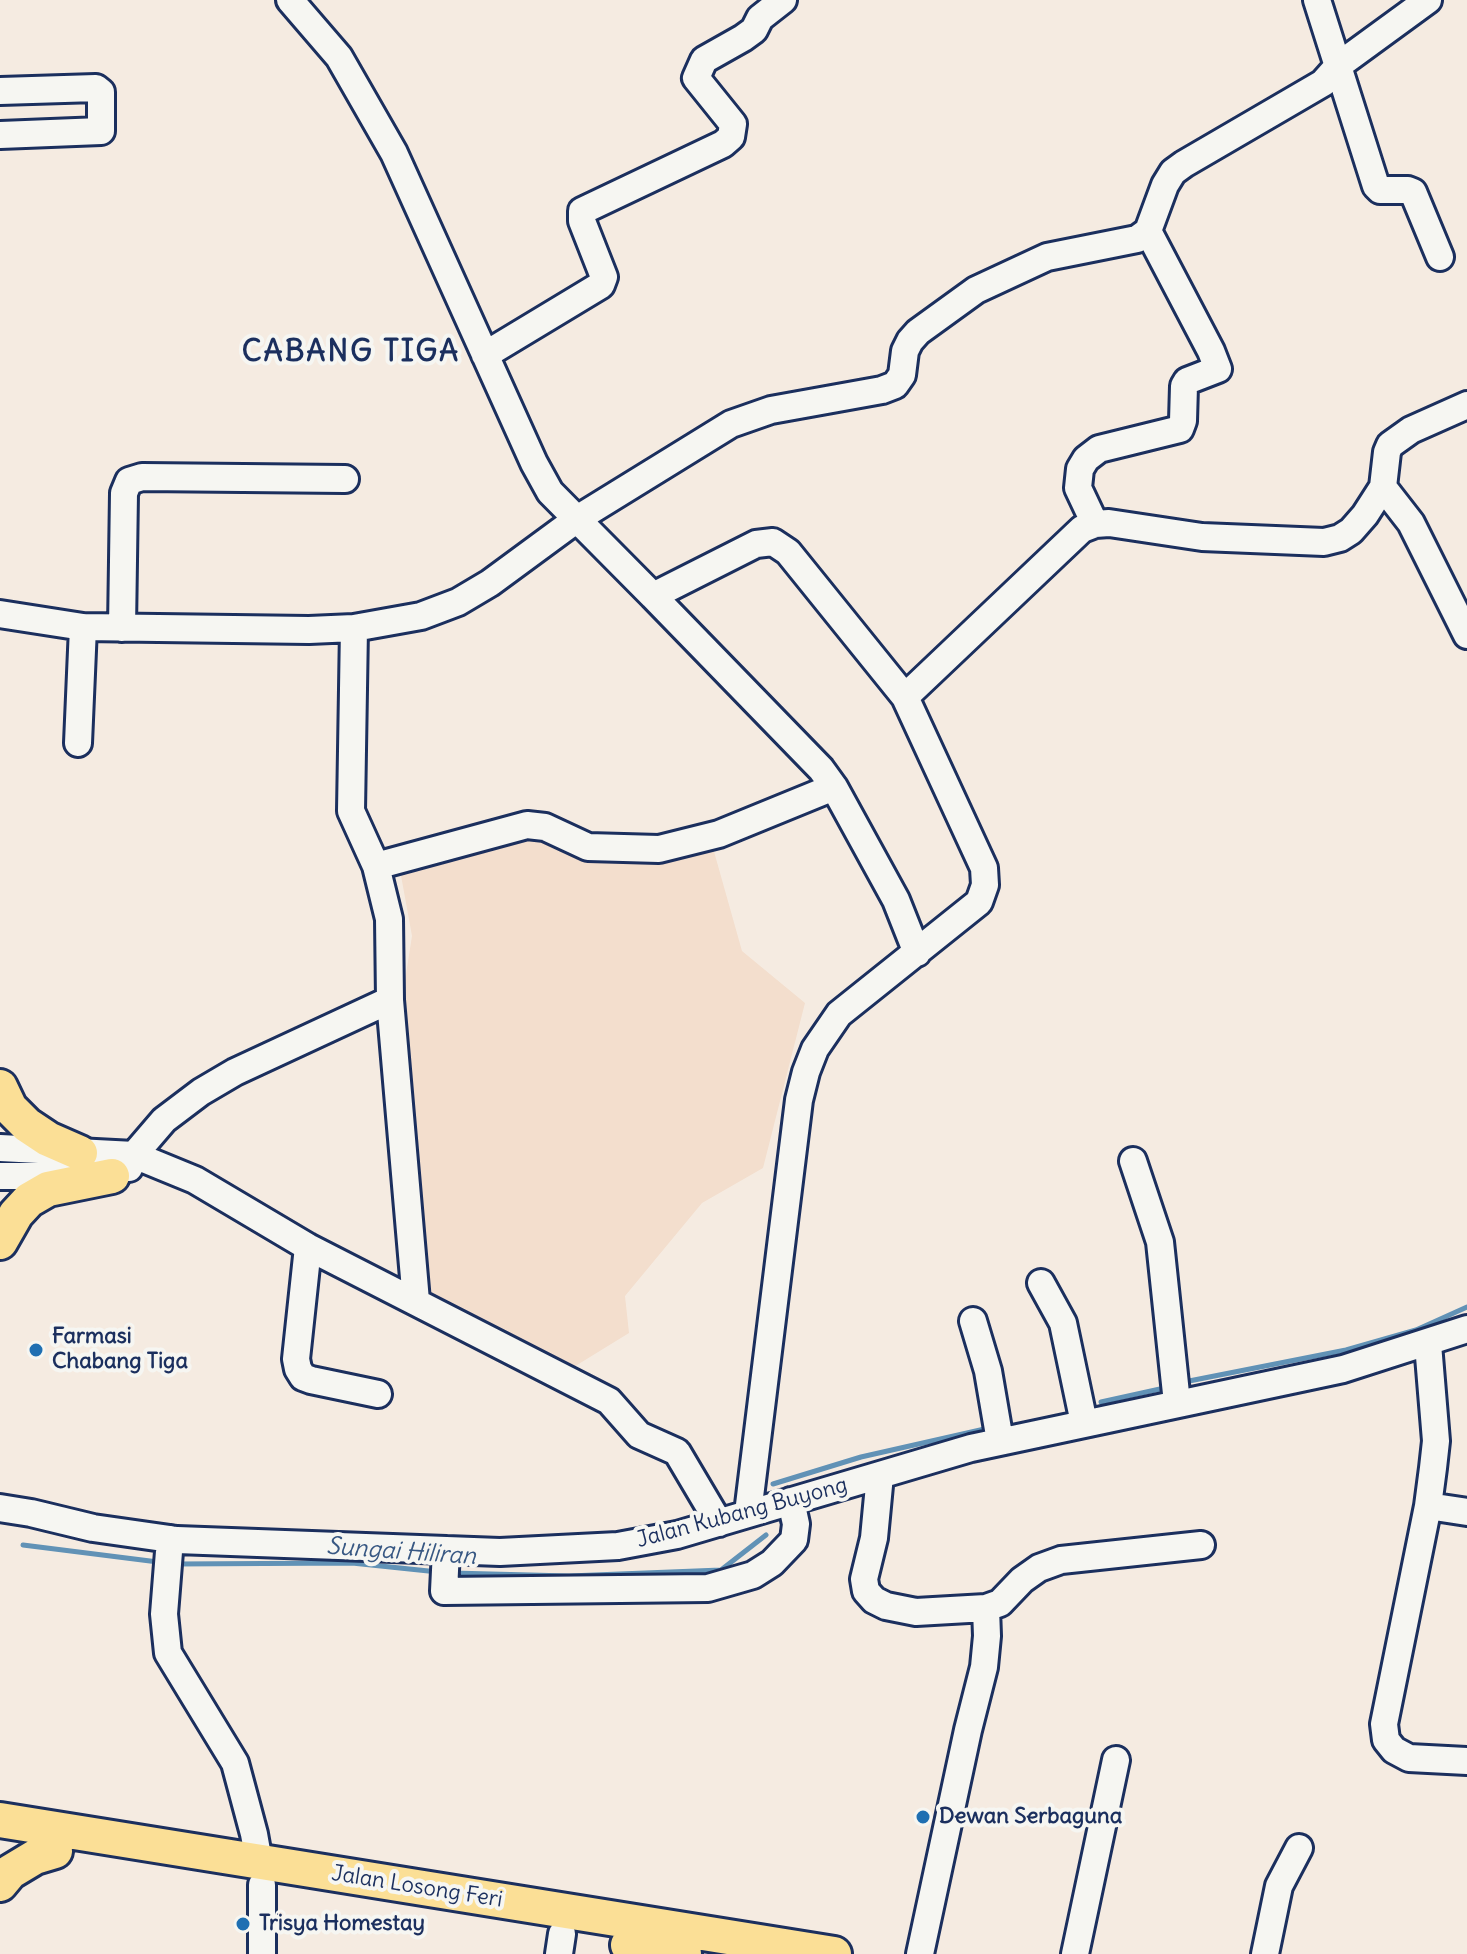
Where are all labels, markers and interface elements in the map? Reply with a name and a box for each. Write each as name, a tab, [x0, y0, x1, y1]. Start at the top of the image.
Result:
district label: CABANG TIGA	[242, 334, 460, 370]
place label: Farmasi Chabang Tiga	[52, 1324, 188, 1376]
marker: Farmasi Chabang Tiga	[27, 1341, 45, 1359]
street label: Jalan Kubang Buyong	[634, 1472, 850, 1554]
water label: Sungai Hiliran	[325, 1532, 477, 1572]
place label: Dewan Serbaguna	[939, 1804, 1122, 1830]
marker: Dewan Serbaguna	[914, 1808, 932, 1826]
street label: Jalan Losong Feri	[330, 1860, 504, 1914]
place label: Trisya Homestay	[259, 1911, 425, 1937]
marker: Trisya Homestay	[234, 1915, 252, 1933]

